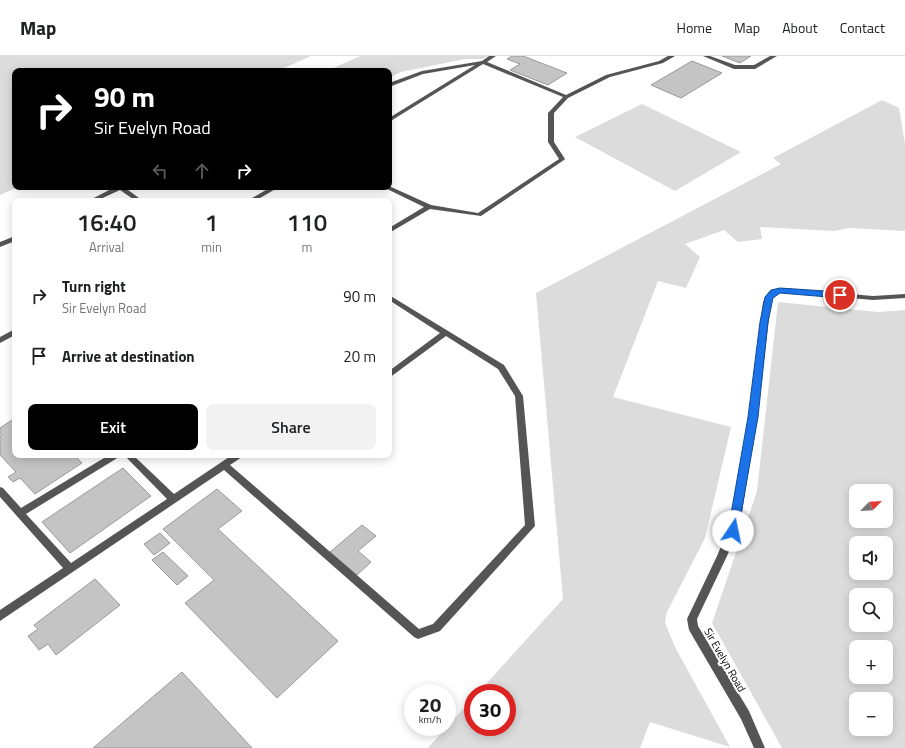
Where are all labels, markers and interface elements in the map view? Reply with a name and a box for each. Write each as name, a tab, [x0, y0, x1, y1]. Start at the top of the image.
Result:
text: Map	[20, 13, 56, 42]
text: Home	[677, 17, 712, 38]
text: Map	[734, 17, 760, 38]
text: About	[782, 17, 818, 38]
text: Contact	[840, 17, 885, 38]
text: 90 m	[94, 75, 155, 118]
icon: right	[28, 84, 80, 136]
text: Sir Evelyn Road	[94, 114, 211, 141]
icon: left	[149, 160, 171, 182]
icon: ahead	[191, 160, 213, 182]
icon: right	[233, 160, 255, 182]
text: 16:40	[77, 204, 136, 240]
text: 1	[205, 204, 218, 240]
text: 110	[287, 204, 327, 240]
text: Arrival	[89, 237, 124, 257]
text: min	[201, 237, 222, 257]
text: m	[302, 237, 312, 257]
text: Turn right	[62, 275, 126, 298]
pin	[823, 278, 857, 312]
icon: arrive	[829, 284, 851, 306]
icon: right	[28, 285, 50, 307]
text: 90 m	[343, 285, 376, 308]
text: Sir Evelyn Road	[62, 298, 146, 318]
icon: arrive	[28, 345, 50, 367]
text: Arrive at destination	[62, 345, 195, 368]
text: 20 m	[343, 345, 376, 368]
button: Exit	[28, 404, 198, 450]
button: Share	[206, 404, 376, 450]
north arrow	[849, 484, 893, 528]
map controls	[849, 484, 893, 736]
position arrow	[712, 510, 754, 552]
button: sound	[849, 536, 893, 580]
button: search	[849, 588, 893, 632]
street label: Sir Evelyn Road	[700, 625, 750, 695]
button: +	[849, 640, 893, 684]
speed limit sign: 30	[464, 684, 516, 736]
text: 20	[419, 689, 441, 720]
button: −	[849, 692, 893, 736]
text: km/h	[419, 712, 441, 727]

